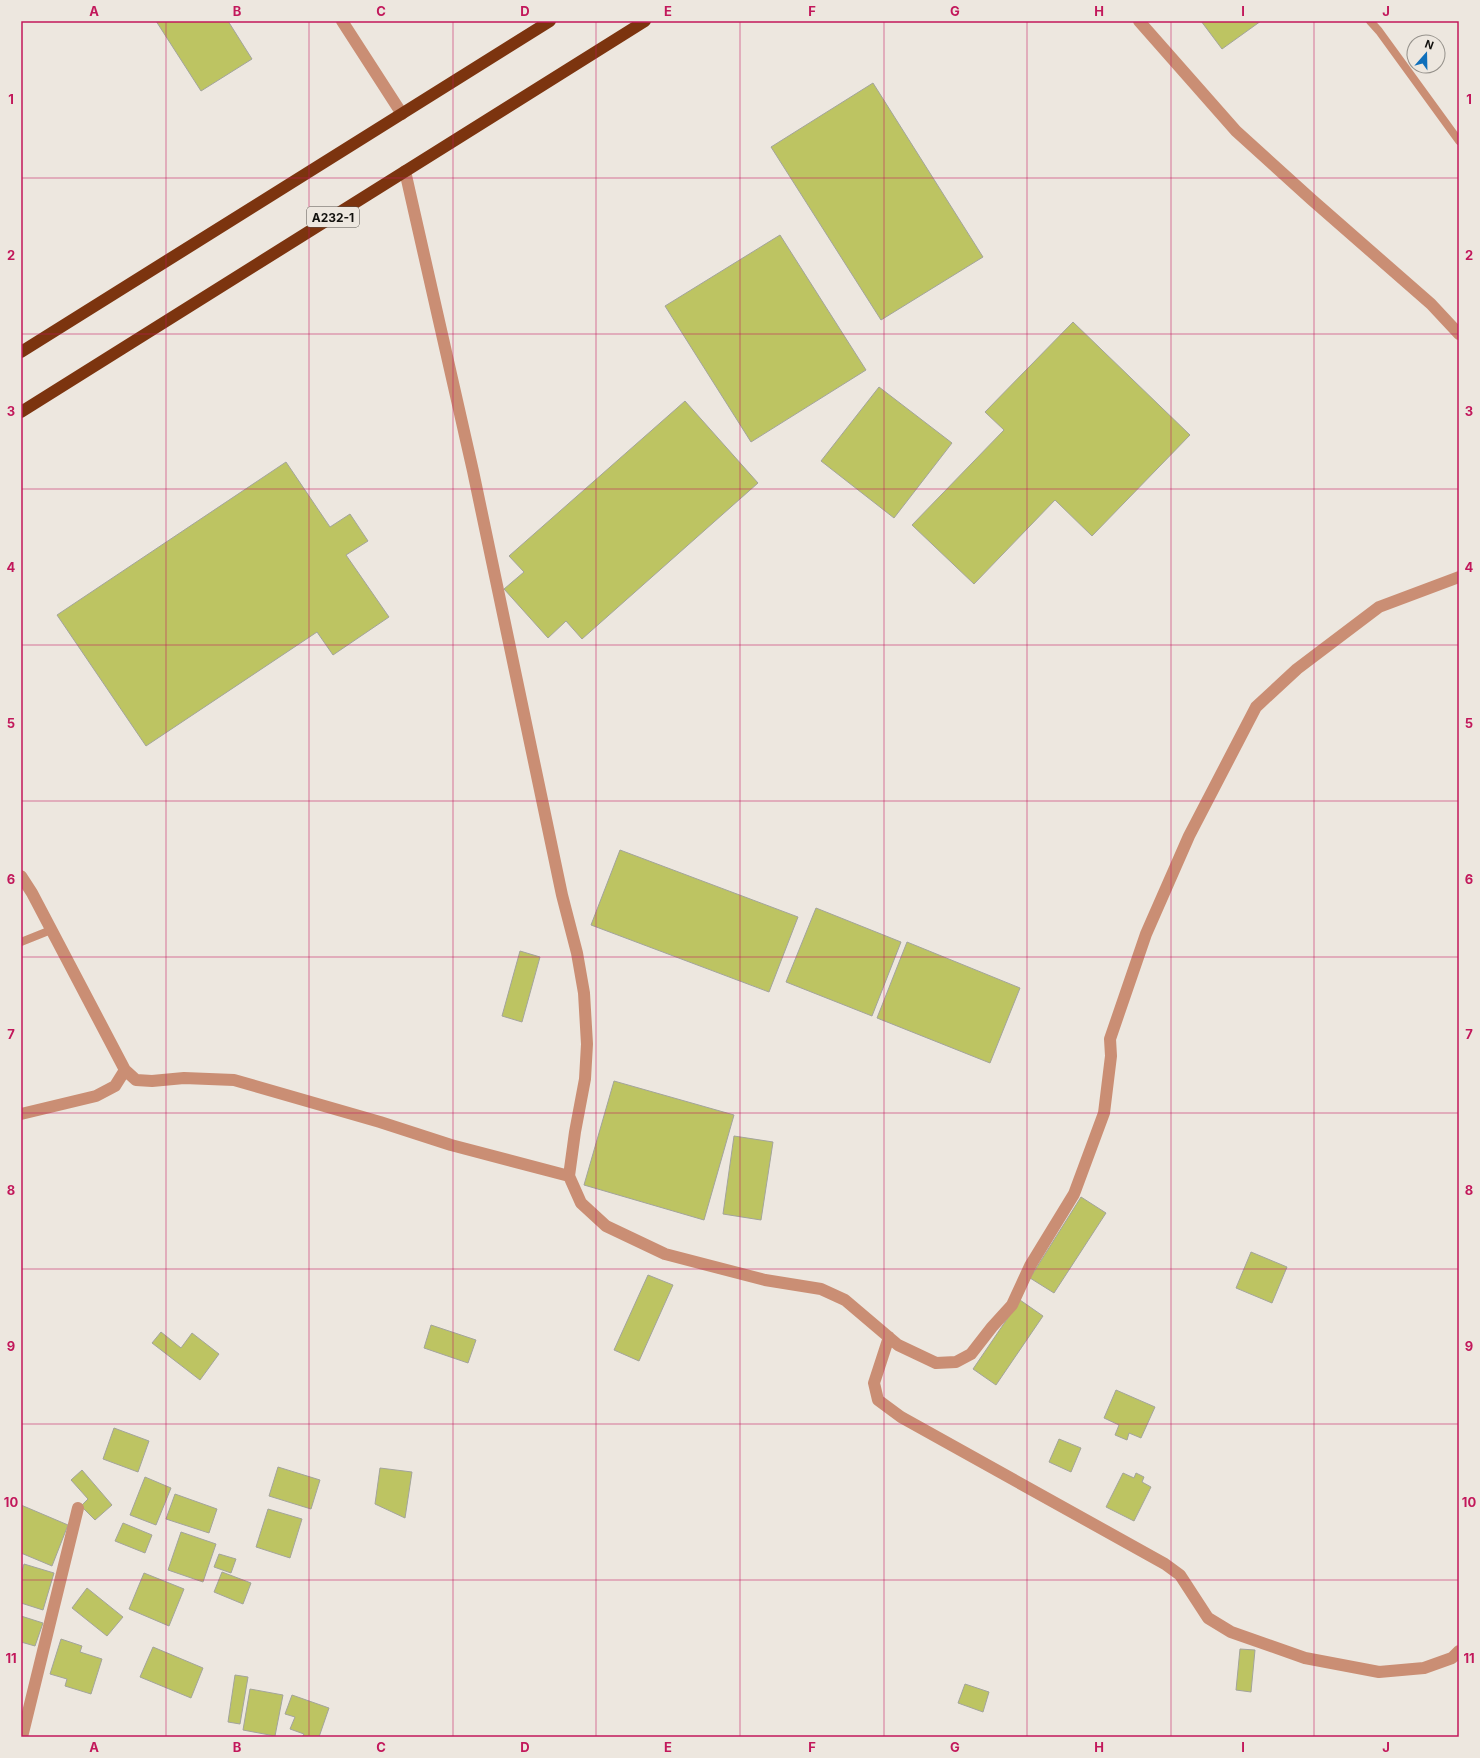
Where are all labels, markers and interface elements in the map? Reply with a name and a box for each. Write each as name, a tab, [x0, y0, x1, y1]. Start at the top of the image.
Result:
text: A	[89, 3, 99, 19]
text: B	[233, 3, 242, 19]
text: C	[376, 3, 386, 19]
text: D	[520, 3, 530, 19]
text: E	[664, 3, 672, 19]
text: F	[808, 3, 816, 19]
text: G	[950, 3, 960, 19]
text: H	[1094, 3, 1104, 19]
text: I	[1241, 3, 1245, 19]
text: J	[1382, 3, 1390, 19]
north arrow	[1406, 34, 1446, 74]
text: N	[1423, 37, 1436, 53]
text: 1	[8, 91, 14, 107]
text: 1	[1466, 91, 1472, 107]
road number: A232-1	[307, 207, 359, 227]
text: 2	[7, 247, 15, 263]
text: 2	[1465, 247, 1473, 263]
text: 3	[7, 403, 15, 419]
text: 3	[1465, 403, 1473, 419]
text: 4	[7, 559, 16, 575]
text: 4	[1465, 559, 1474, 575]
text: 5	[7, 715, 15, 731]
text: 5	[1465, 715, 1473, 731]
text: 6	[7, 871, 15, 887]
text: 6	[1465, 871, 1473, 887]
text: 7	[7, 1026, 15, 1042]
text: 7	[1465, 1026, 1473, 1042]
text: 8	[7, 1182, 15, 1198]
text: 8	[1465, 1182, 1473, 1198]
text: 9	[7, 1338, 15, 1354]
text: 9	[1465, 1338, 1473, 1354]
text: 10	[4, 1494, 18, 1510]
text: 10	[1462, 1494, 1476, 1510]
text: 11	[5, 1650, 17, 1666]
text: 11	[1463, 1650, 1475, 1666]
text: A	[89, 1739, 99, 1755]
text: B	[233, 1739, 242, 1755]
text: C	[376, 1739, 386, 1755]
text: D	[520, 1739, 530, 1755]
text: E	[664, 1739, 672, 1755]
text: F	[808, 1739, 816, 1755]
text: G	[950, 1739, 960, 1755]
text: H	[1094, 1739, 1104, 1755]
text: I	[1241, 1739, 1245, 1755]
text: J	[1382, 1739, 1390, 1755]

